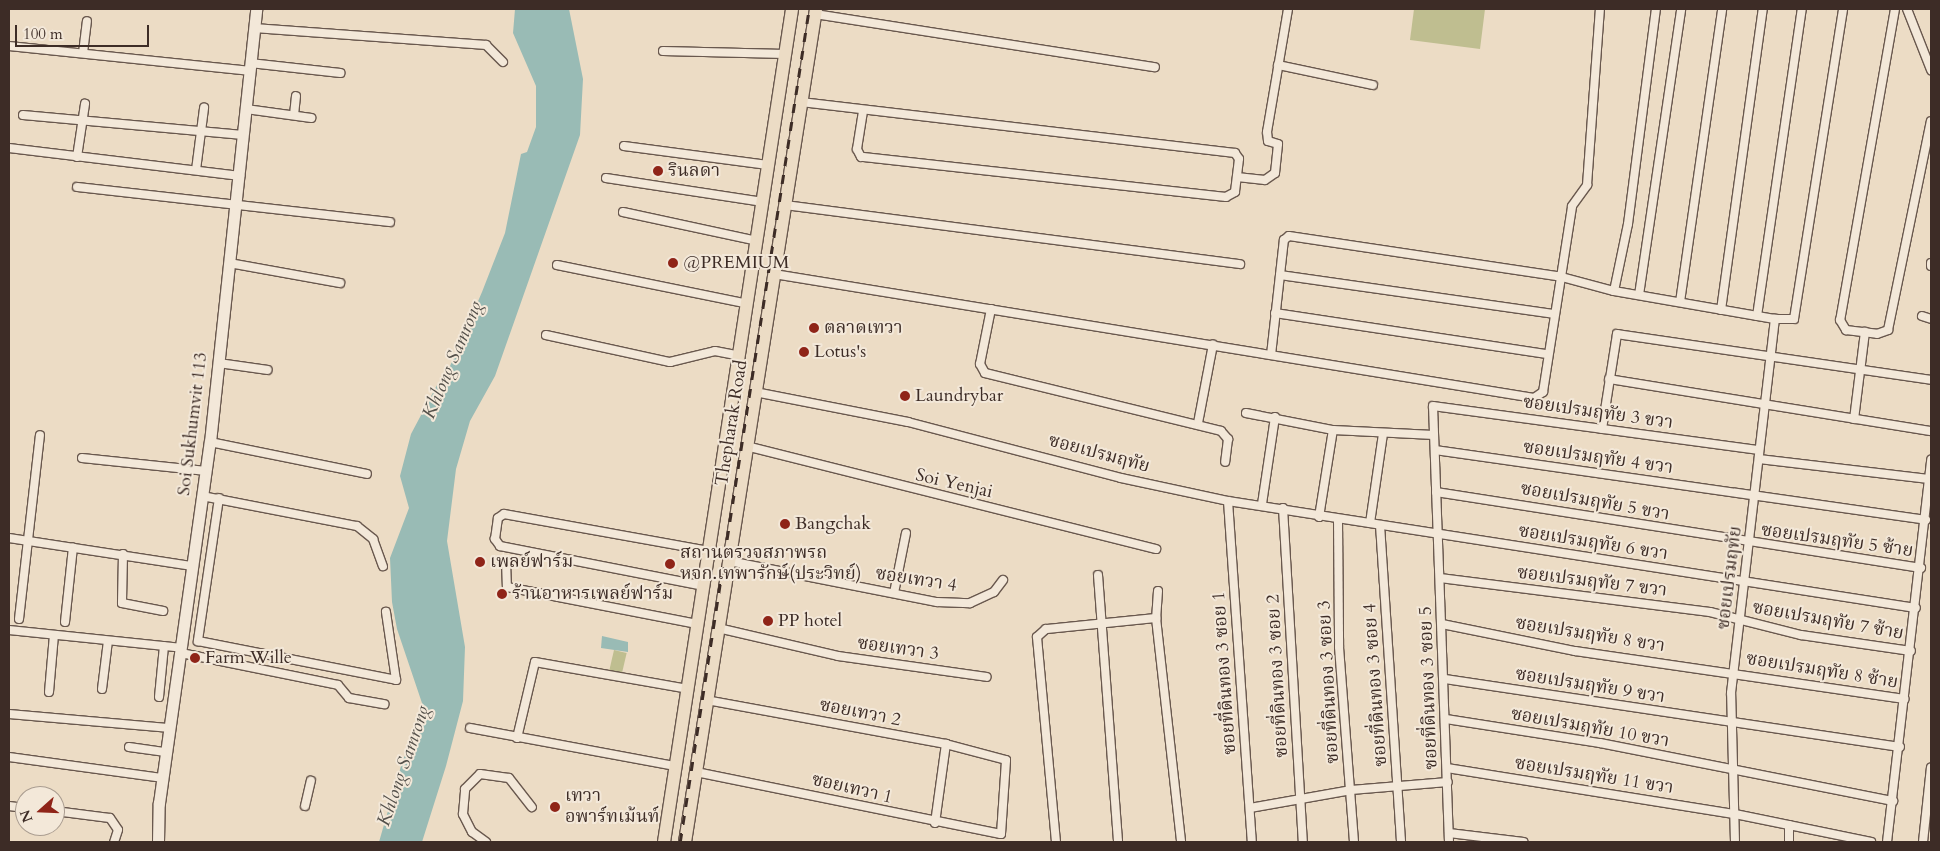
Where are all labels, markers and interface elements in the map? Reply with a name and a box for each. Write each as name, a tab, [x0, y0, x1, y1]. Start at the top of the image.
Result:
scale bar	[18, 15, 151, 47]
text: 100 m	[23, 24, 63, 44]
place label: รินลดา	[668, 160, 720, 182]
marker: รินลดา	[652, 165, 664, 177]
place label: @PREMIUM	[683, 252, 789, 274]
marker: @PREMIUM	[667, 257, 679, 269]
water label: Khlong Samrong	[418, 298, 488, 422]
place label: ตลาดเทวา	[824, 317, 903, 339]
marker: ตลาดเทวา	[808, 322, 820, 334]
place label: Lotus's	[814, 341, 866, 363]
marker: Lotus's	[798, 346, 810, 358]
street label: Soi Sukhumvit 113	[173, 351, 213, 497]
street label: Thepharak Road	[711, 359, 753, 487]
place label: Laundrybar	[915, 385, 1003, 407]
marker: Laundrybar	[899, 390, 911, 402]
street label: ซอยเปรมฤทัย 3 ขวา	[1522, 392, 1674, 434]
street label: ซอยเปรมฤทัย	[1046, 430, 1152, 478]
street label: ซอยเปรมฤทัย 4 ขวา	[1522, 437, 1674, 479]
street label: Soi Yenjai	[913, 465, 995, 503]
street label: ซอยเปรมฤทัย 5 ขวา	[1519, 478, 1671, 526]
place label: Bangchak	[795, 513, 871, 535]
marker: Bangchak	[779, 518, 791, 530]
street label: ซอยเปรมฤทัย 5 ซ้าย	[1760, 520, 1914, 562]
street label: ซอยเปรมฤทัย 6 ขวา	[1517, 521, 1669, 565]
street label: ซอยเปรมฤทัย	[1713, 525, 1747, 631]
place label: สถานตรวจสภาพรถ หจก.เทพารักษ์(ประวิทย์)	[680, 543, 861, 586]
place label: เพลย์ฟาร์ม	[490, 551, 573, 573]
marker: เพลย์ฟาร์ม	[474, 556, 486, 568]
marker: สถานตรวจสภาพรถ หจก.เทพารักษ์(ประวิทย์)	[664, 558, 676, 570]
street label: ซอยเปรมฤทัย 7 ขวา	[1516, 562, 1668, 602]
street label: ซอยเทวา 4	[874, 563, 958, 597]
place label: ร้านอาหารเพลย์ฟาร์ม	[512, 583, 673, 605]
marker: ร้านอาหารเพลย์ฟาร์ม	[496, 588, 508, 600]
street label: ซอยที่ดินทอง 3 ซอย 1	[1209, 591, 1241, 755]
street label: ซอยที่ดินทอง 3 ซอย 2	[1263, 594, 1293, 758]
street label: ซอยเปรมฤทัย 7 ซ้าย	[1751, 597, 1905, 645]
street label: ซอยที่ดินทอง 3 ซอย 3	[1314, 600, 1344, 764]
street label: ซอยที่ดินทอง 3 ซอย 4	[1360, 603, 1392, 767]
street label: ซอยที่ดินทอง 3 ซอย 5	[1415, 606, 1443, 770]
place label: PP hotel	[778, 610, 842, 632]
street label: ซอยเปรมฤทัย 8 ขวา	[1514, 613, 1666, 657]
marker: PP hotel	[762, 615, 774, 627]
street label: ซอยเทวา 3	[856, 633, 940, 665]
place label: Farm Wille	[205, 647, 292, 669]
street label: ซอยเปรมฤทัย 8 ซ้าย	[1745, 648, 1899, 694]
marker: Farm Wille	[189, 652, 201, 664]
street label: ซอยเปรมฤทัย 9 ขวา	[1514, 664, 1666, 708]
street label: ซอยเทวา 2	[818, 695, 902, 731]
water label: Khlong Samrong	[373, 703, 435, 829]
street label: ซอยเปรมฤทัย 10 ขวา	[1509, 703, 1671, 753]
street label: ซอยเปรมฤทัย 11 ขวา	[1513, 753, 1675, 799]
street label: ซอยเทวา 1	[810, 769, 894, 809]
north arrow	[15, 786, 65, 836]
place label: เทวา อพาร์ทเม้นท์	[565, 786, 659, 829]
marker: เทวา อพาร์ทเม้นท์	[549, 801, 561, 813]
text: N	[15, 807, 37, 825]

